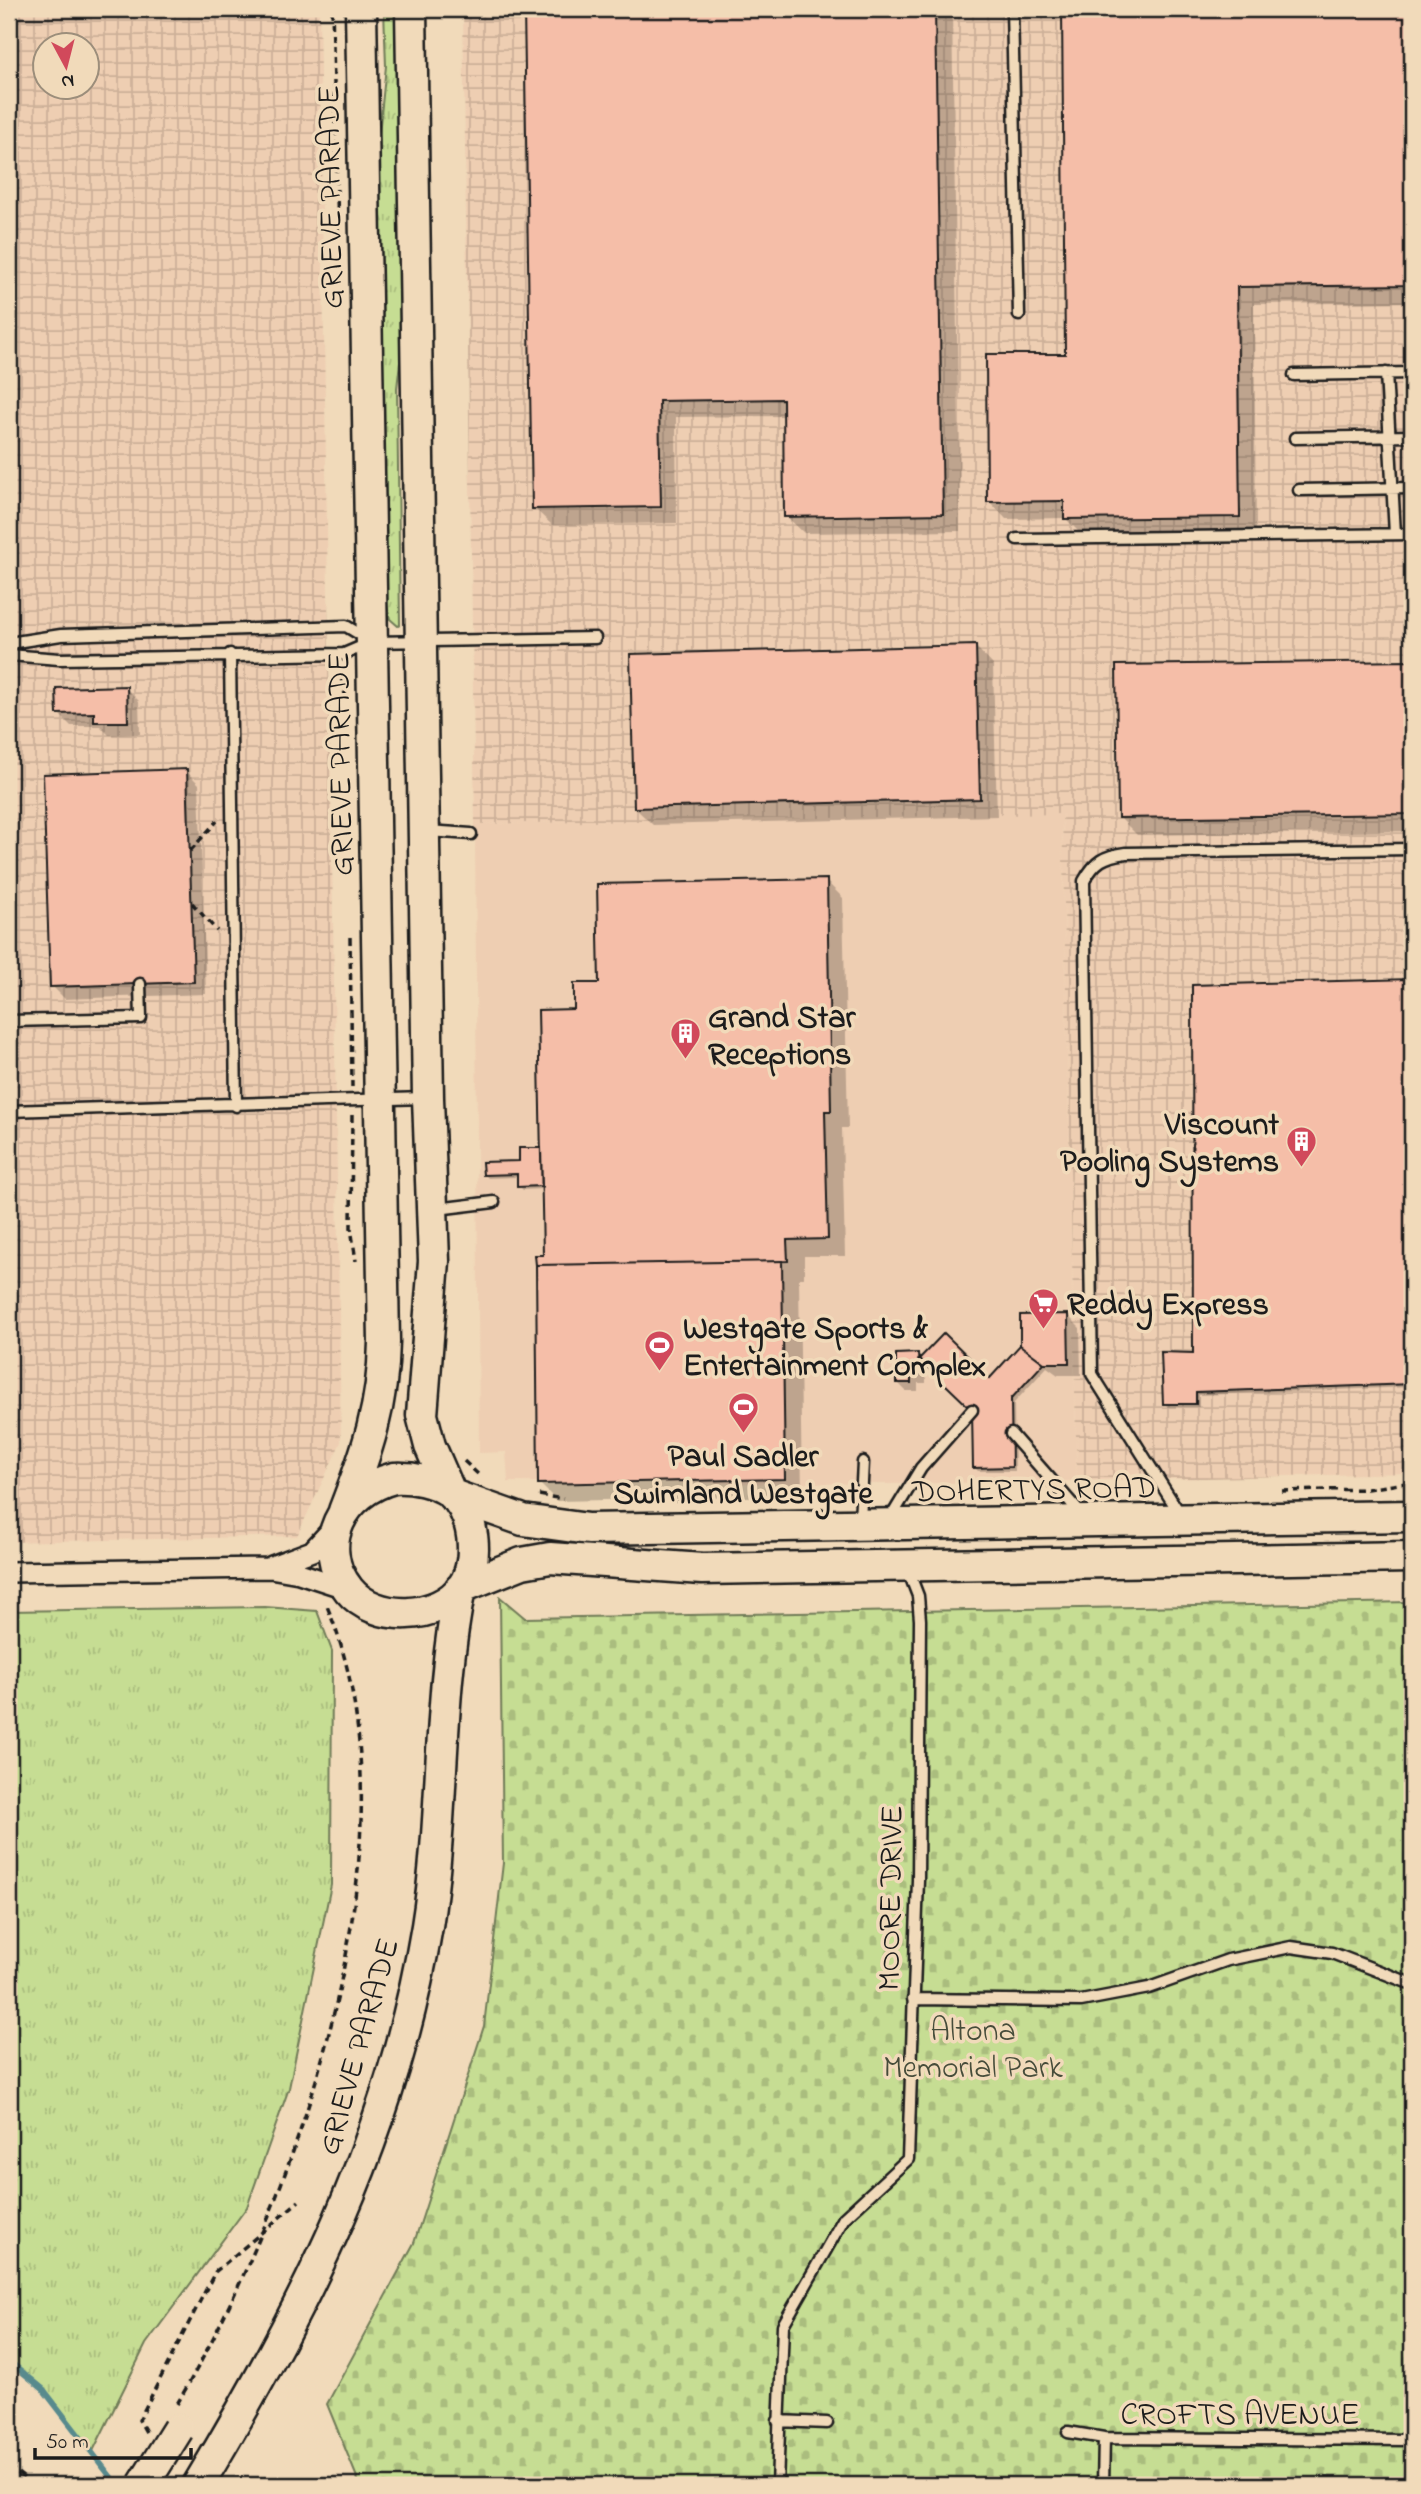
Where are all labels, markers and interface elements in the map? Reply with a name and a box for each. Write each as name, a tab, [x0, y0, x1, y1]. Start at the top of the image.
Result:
north arrow	[32, 32, 102, 102]
text: N	[60, 66, 76, 95]
street label: GRIEVE PARADE	[307, 85, 358, 309]
street label: GRIEVE PARADE	[317, 652, 368, 876]
place label: Grand Star Receptions	[708, 996, 857, 1080]
building icon: Grand Star Receptions	[668, 1017, 702, 1061]
place label: Viscount Pooling Systems	[1060, 1103, 1279, 1188]
building icon: Viscount Pooling Systems	[1285, 1124, 1319, 1168]
place label: Reddy Express	[1067, 1283, 1269, 1331]
supermarket icon: Reddy Express	[1027, 1286, 1061, 1330]
place label: Westgate Sports & Entertainment Complex	[683, 1307, 986, 1391]
sports icon: Westgate Sports & Entertainment Complex	[643, 1328, 677, 1372]
sports icon: Paul Sadler Swimland Westgate	[726, 1391, 760, 1435]
place label: Paul Sadler Swimland Westgate	[613, 1435, 874, 1520]
street label: DOHERTYS ROAD	[911, 1466, 1156, 1517]
street label: MOORE DRIVE	[867, 1805, 918, 1991]
street label: GRIEVE PARADE	[307, 1933, 414, 2161]
park label: Altona Memorial Park	[883, 2009, 1064, 2093]
street label: CROFTS AVENUE	[1121, 2393, 1359, 2440]
scale bar	[35, 2417, 191, 2461]
text: 50 m	[46, 2428, 89, 2458]

